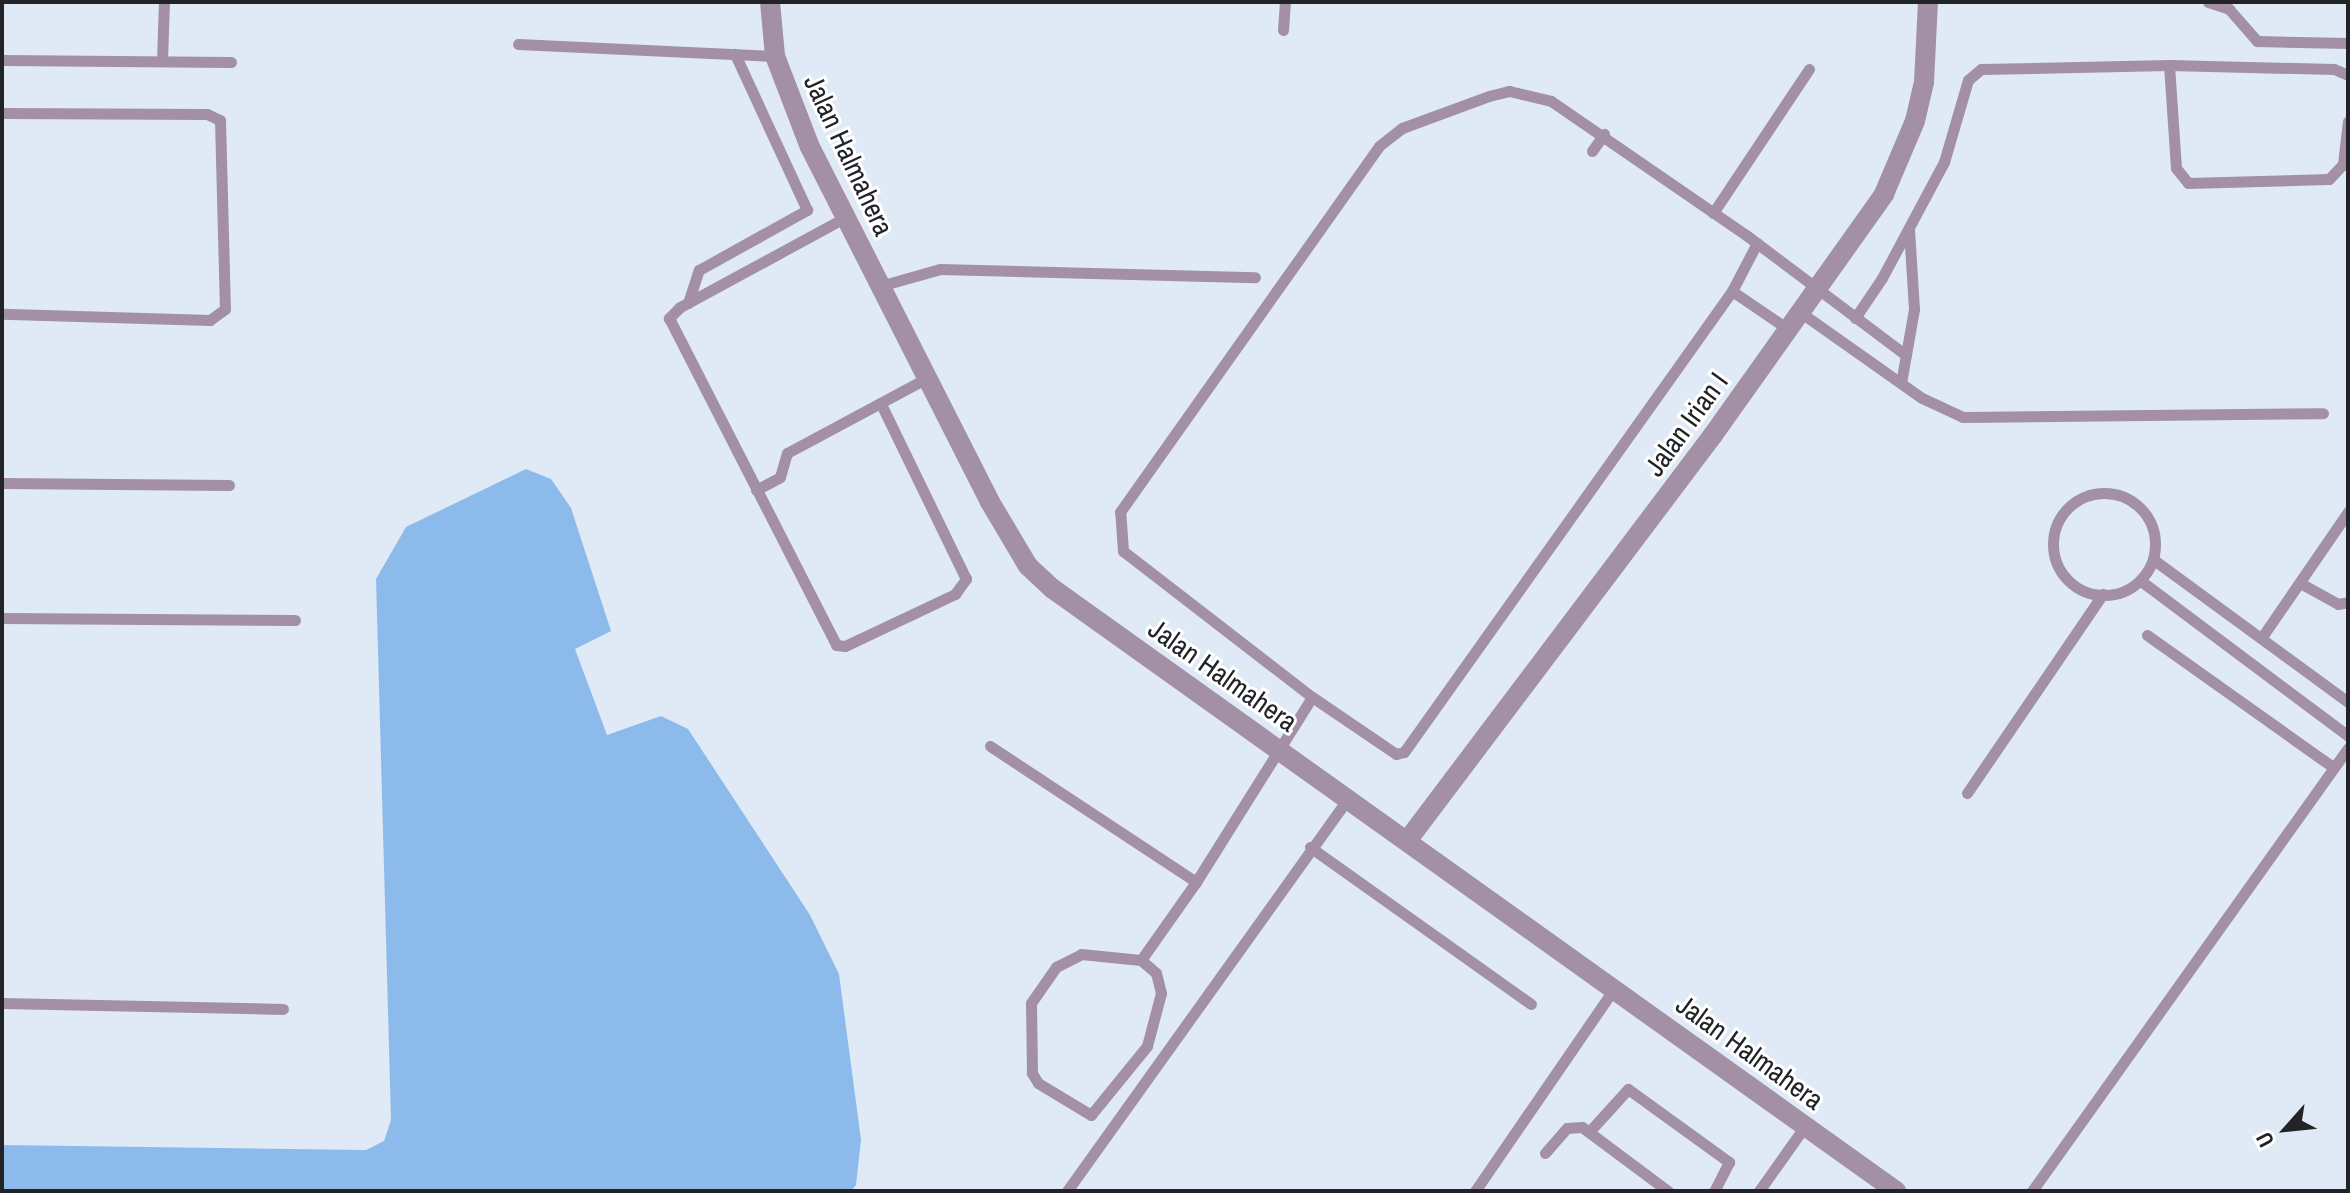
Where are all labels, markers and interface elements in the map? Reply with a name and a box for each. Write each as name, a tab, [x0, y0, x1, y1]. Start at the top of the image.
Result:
street label: Jalan Halmahera	[797, 69, 901, 241]
street label: Jalan Irian I	[1637, 366, 1735, 482]
street label: Jalan Halmahera	[1142, 611, 1304, 739]
street label: Jalan Halmahera	[1670, 987, 1830, 1117]
north arrow	[2246, 1089, 2326, 1169]
text: U	[2248, 1127, 2281, 1153]

